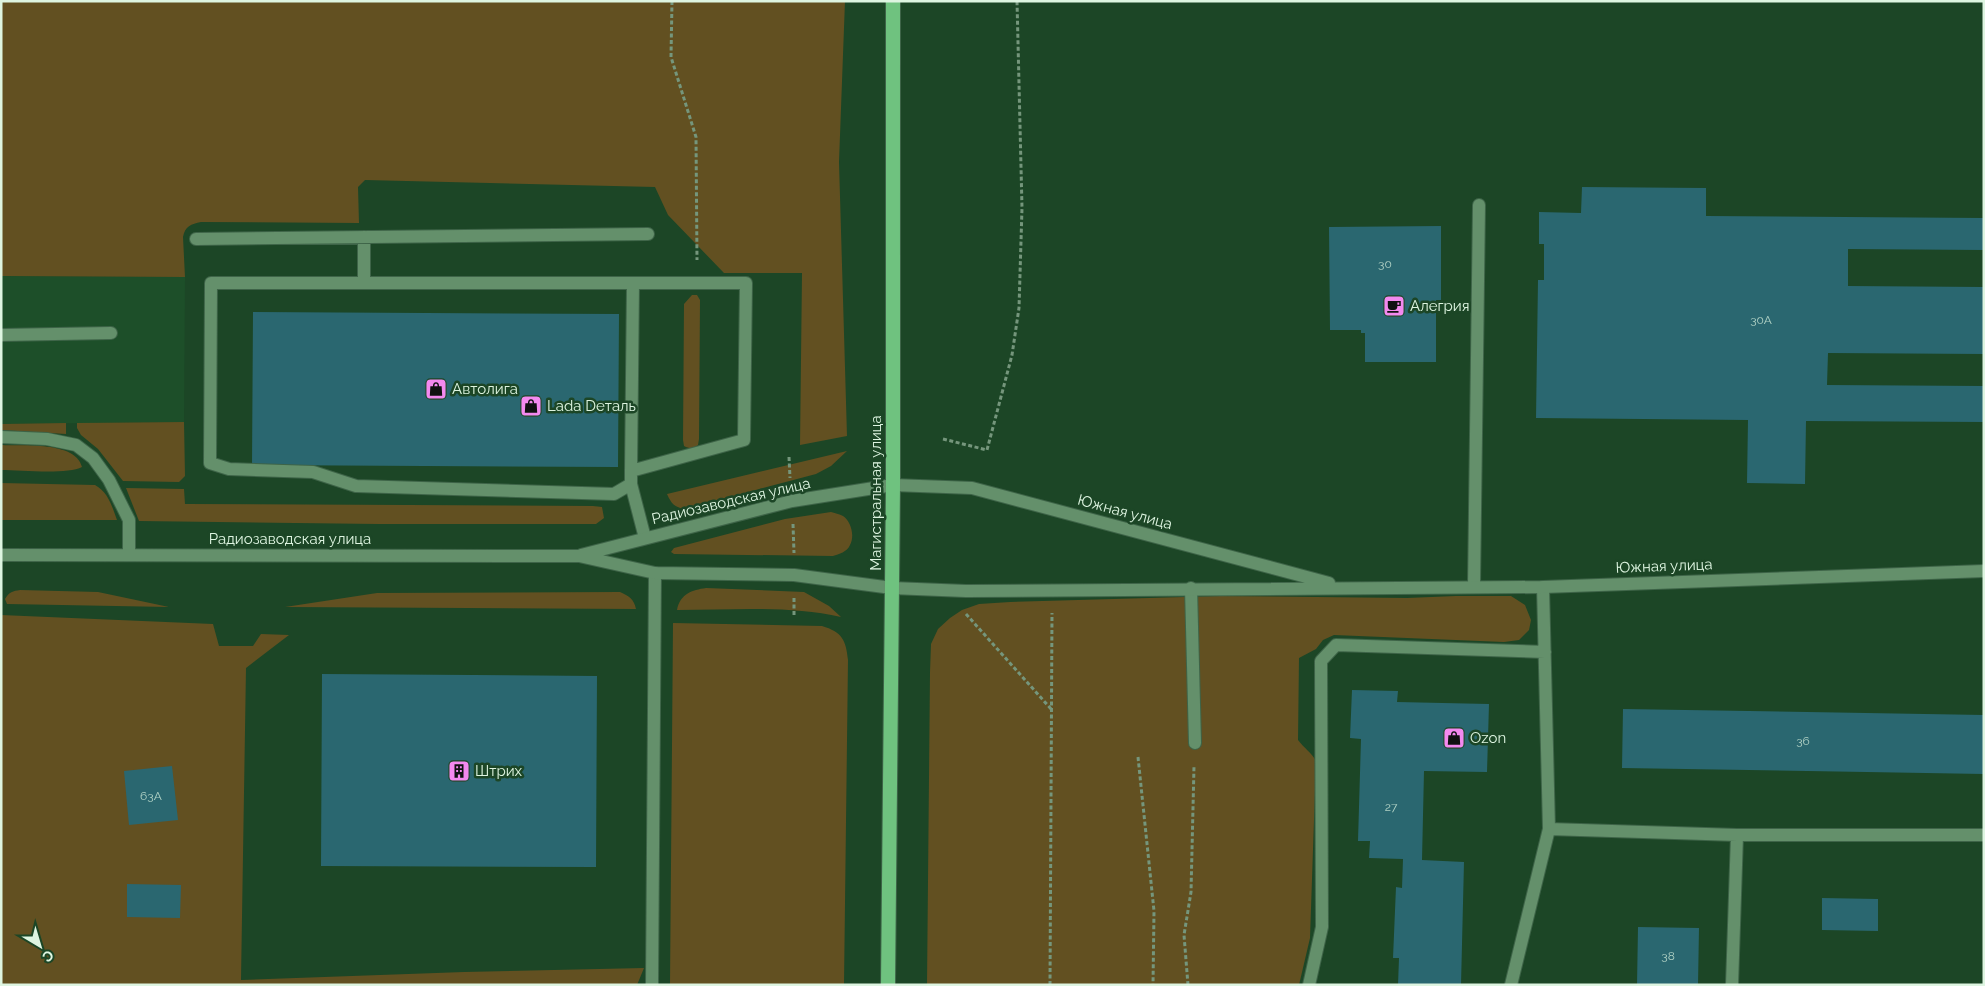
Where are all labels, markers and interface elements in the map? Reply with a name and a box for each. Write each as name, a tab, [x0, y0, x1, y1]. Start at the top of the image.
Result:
house number: 30	[1378, 257, 1392, 271]
cafe icon: Алегрия	[1382, 294, 1406, 318]
place label: Алегрия	[1410, 297, 1470, 315]
house number: 30А	[1750, 313, 1772, 327]
shop icon: Автолига	[424, 377, 448, 401]
place label: Автолига	[452, 380, 518, 398]
shop icon: Lada Dеталь	[519, 394, 543, 418]
place label: Lada Dеталь	[547, 397, 636, 415]
street label: Магистральная улица	[867, 415, 885, 571]
street label: Радиозаводская улица	[650, 474, 812, 528]
street label: Южная улица	[1076, 491, 1174, 533]
street label: Радиозаводская улица	[209, 530, 371, 548]
street label: Южная улица	[1615, 555, 1713, 577]
shop icon: Ozon	[1442, 726, 1466, 750]
place label: Ozon	[1470, 729, 1506, 747]
house number: 36	[1796, 734, 1810, 748]
building icon: Штрих	[447, 759, 471, 783]
place label: Штрих	[475, 762, 523, 780]
house number: 63А	[140, 789, 162, 803]
house number: 27	[1385, 800, 1398, 814]
north arrow	[15, 921, 65, 971]
text: С	[39, 947, 57, 966]
house number: 38	[1661, 949, 1675, 963]

